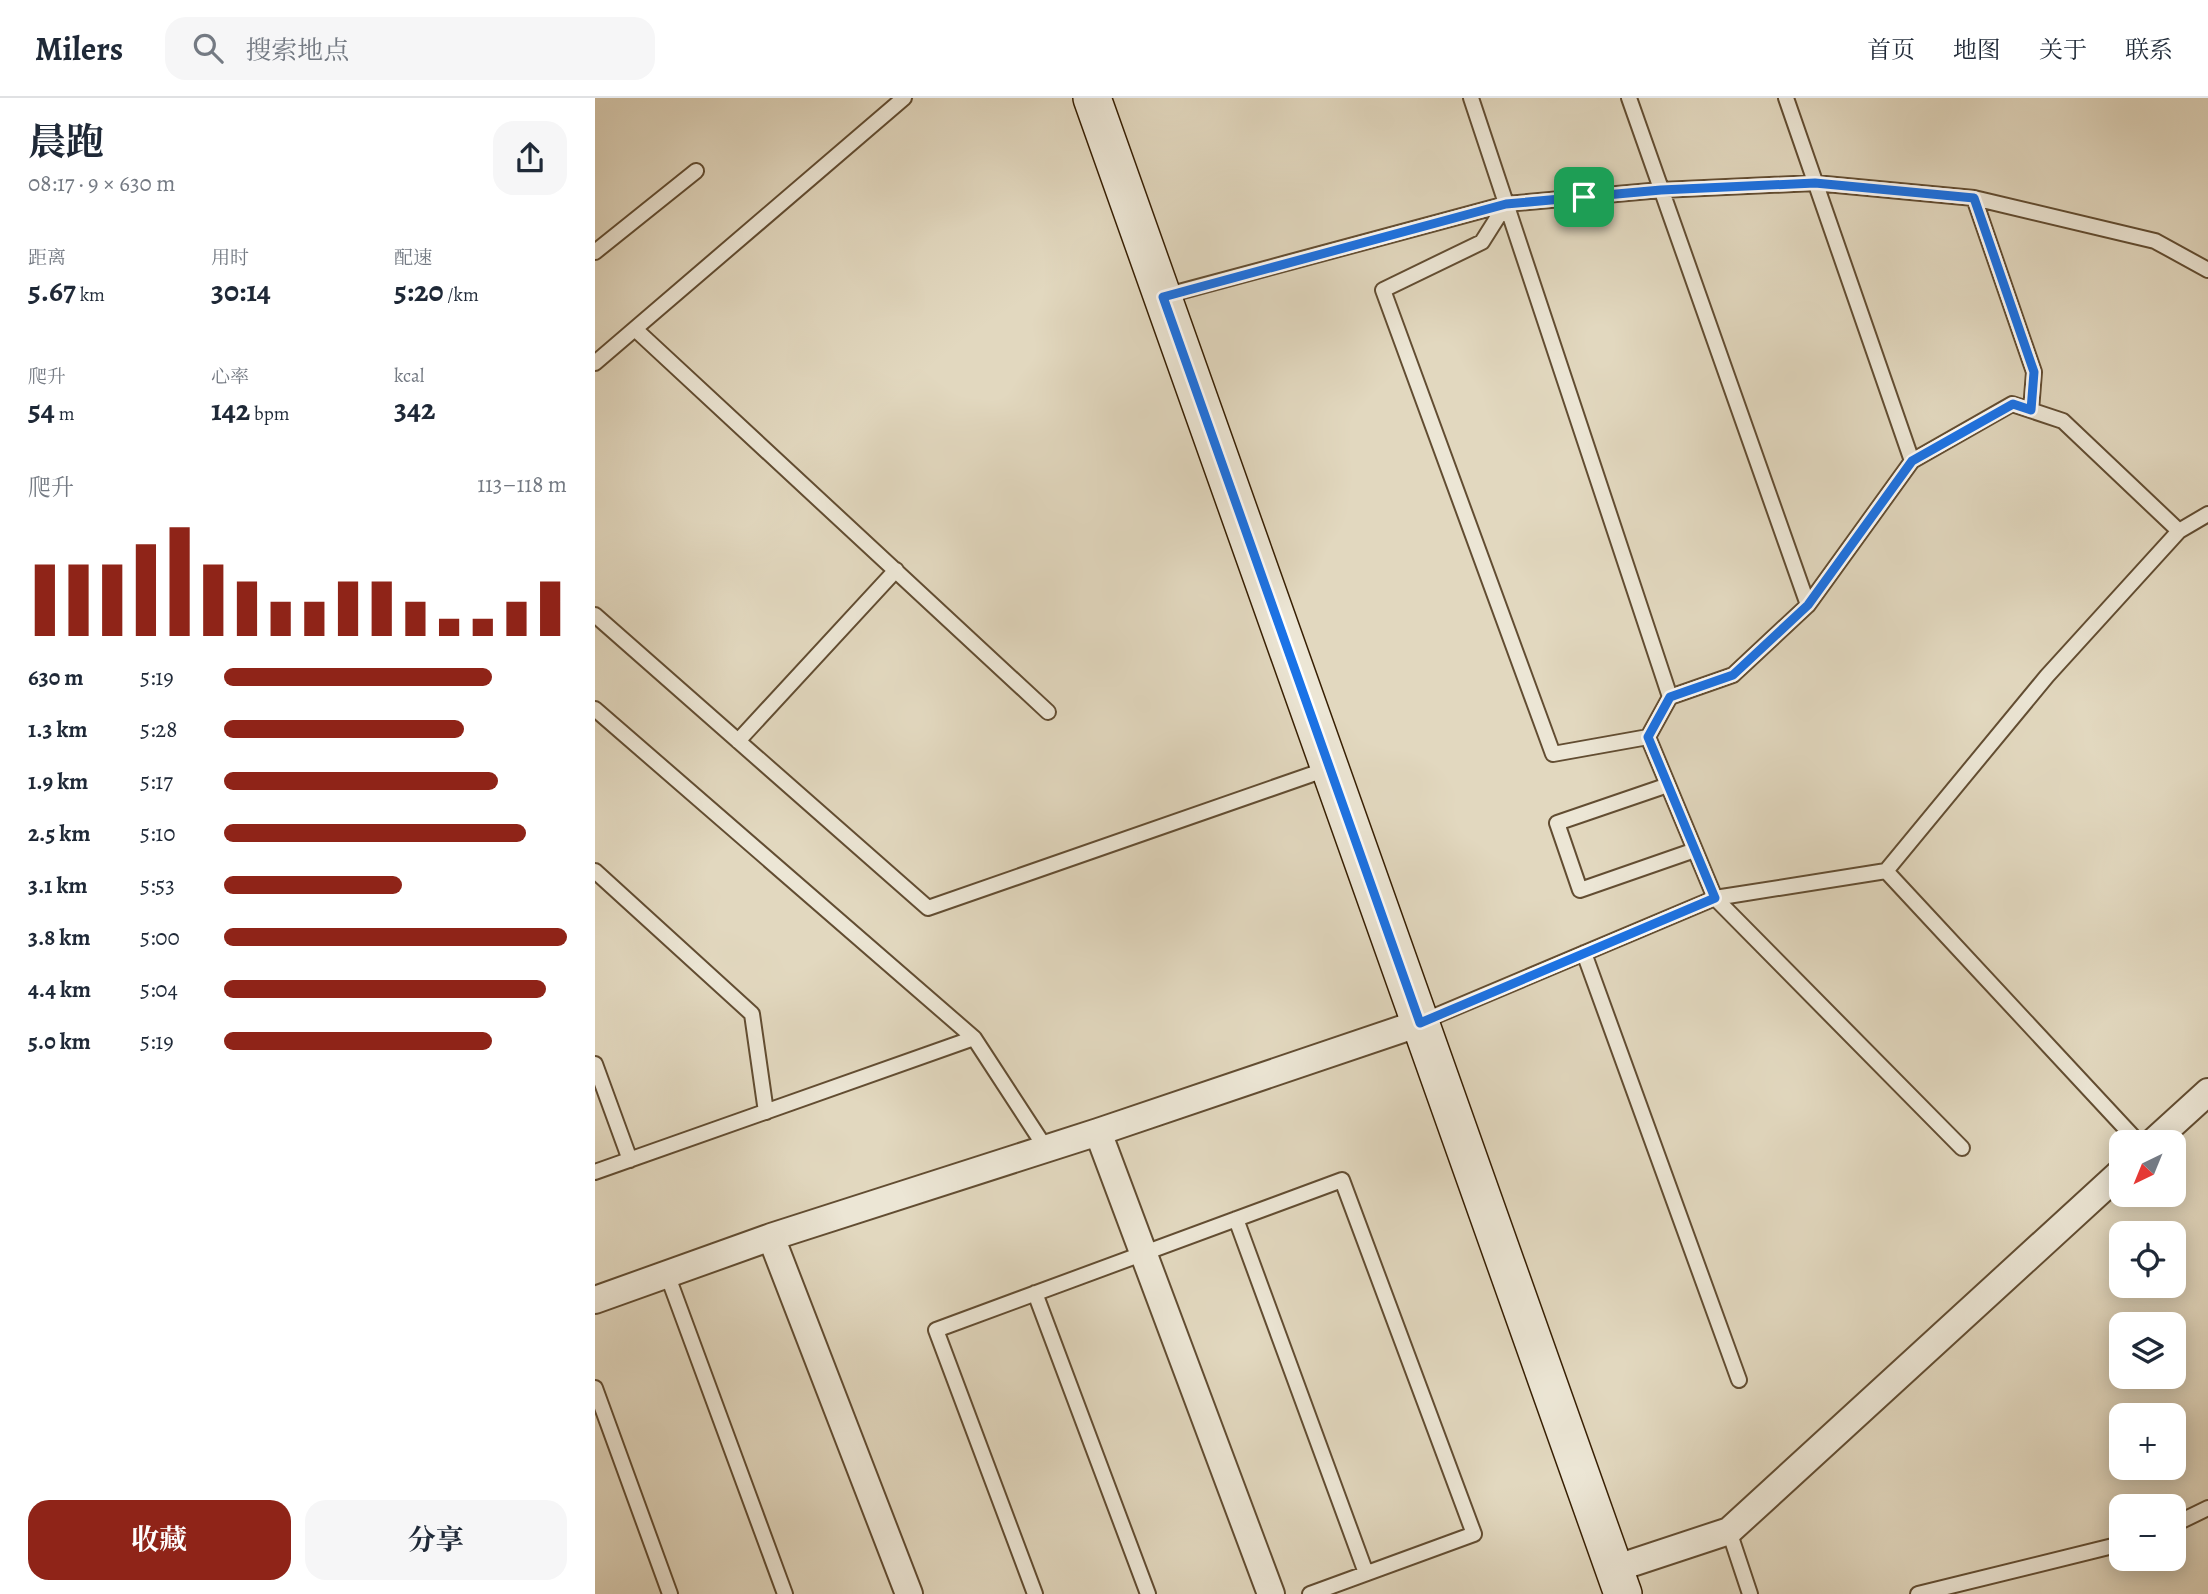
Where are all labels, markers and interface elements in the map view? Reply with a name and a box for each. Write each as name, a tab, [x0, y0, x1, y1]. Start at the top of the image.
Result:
search box	[165, 17, 655, 80]
text: Milers	[35, 26, 123, 71]
icon: search	[189, 29, 227, 67]
text: 搜索地点	[245, 33, 349, 68]
text: 首页	[1867, 34, 1915, 66]
text: 地图	[1953, 34, 2001, 66]
text: 关于	[2039, 34, 2087, 66]
text: 联系	[2125, 34, 2173, 66]
text: 晨跑	[28, 116, 104, 168]
button: share	[493, 121, 567, 195]
pin	[1554, 167, 1614, 227]
text: 08:17 · 9 × 630 m	[28, 168, 175, 199]
icon: arrive	[1565, 178, 1603, 216]
text: 距离	[28, 245, 66, 271]
text: 用时	[211, 245, 249, 271]
text: 配速	[394, 245, 432, 271]
text: 5.67	[28, 271, 76, 311]
text: 30:14	[211, 271, 271, 311]
text: 5:20	[394, 271, 444, 311]
text: km	[76, 282, 105, 308]
text: /km	[444, 282, 479, 308]
text: kcal	[394, 363, 424, 389]
text: 爬升	[28, 364, 66, 390]
text: 心率	[211, 364, 249, 390]
text: 342	[394, 389, 436, 429]
text: 54	[28, 390, 55, 430]
text: 142	[211, 390, 250, 430]
text: m	[55, 401, 75, 427]
text: bpm	[250, 401, 290, 427]
text: 113–118 m	[477, 469, 567, 500]
text: 爬升	[28, 472, 74, 503]
text: 630 m	[28, 662, 83, 693]
text: 5:19	[140, 662, 174, 693]
text: 1.3 km	[28, 714, 88, 745]
text: 5:28	[140, 714, 177, 745]
text: 1.9 km	[28, 766, 88, 797]
text: 5:17	[140, 766, 173, 797]
text: 2.5 km	[28, 818, 90, 849]
text: 5:10	[140, 818, 176, 849]
text: 3.1 km	[28, 870, 88, 901]
text: 5:53	[140, 870, 175, 901]
text: 3.8 km	[28, 922, 90, 953]
text: 5:00	[140, 922, 180, 953]
text: 4.4 km	[28, 974, 91, 1005]
text: 5:04	[140, 974, 178, 1005]
text: 5.0 km	[28, 1026, 91, 1057]
text: 5:19	[140, 1026, 174, 1057]
north arrow	[2109, 1130, 2186, 1208]
map controls	[2109, 1130, 2186, 1571]
button: locate	[2109, 1221, 2186, 1298]
button: layers	[2109, 1312, 2186, 1389]
button: +	[2109, 1403, 2186, 1480]
button: −	[2109, 1494, 2186, 1571]
button: 收藏	[28, 1500, 291, 1580]
button: 分享	[305, 1500, 567, 1580]

